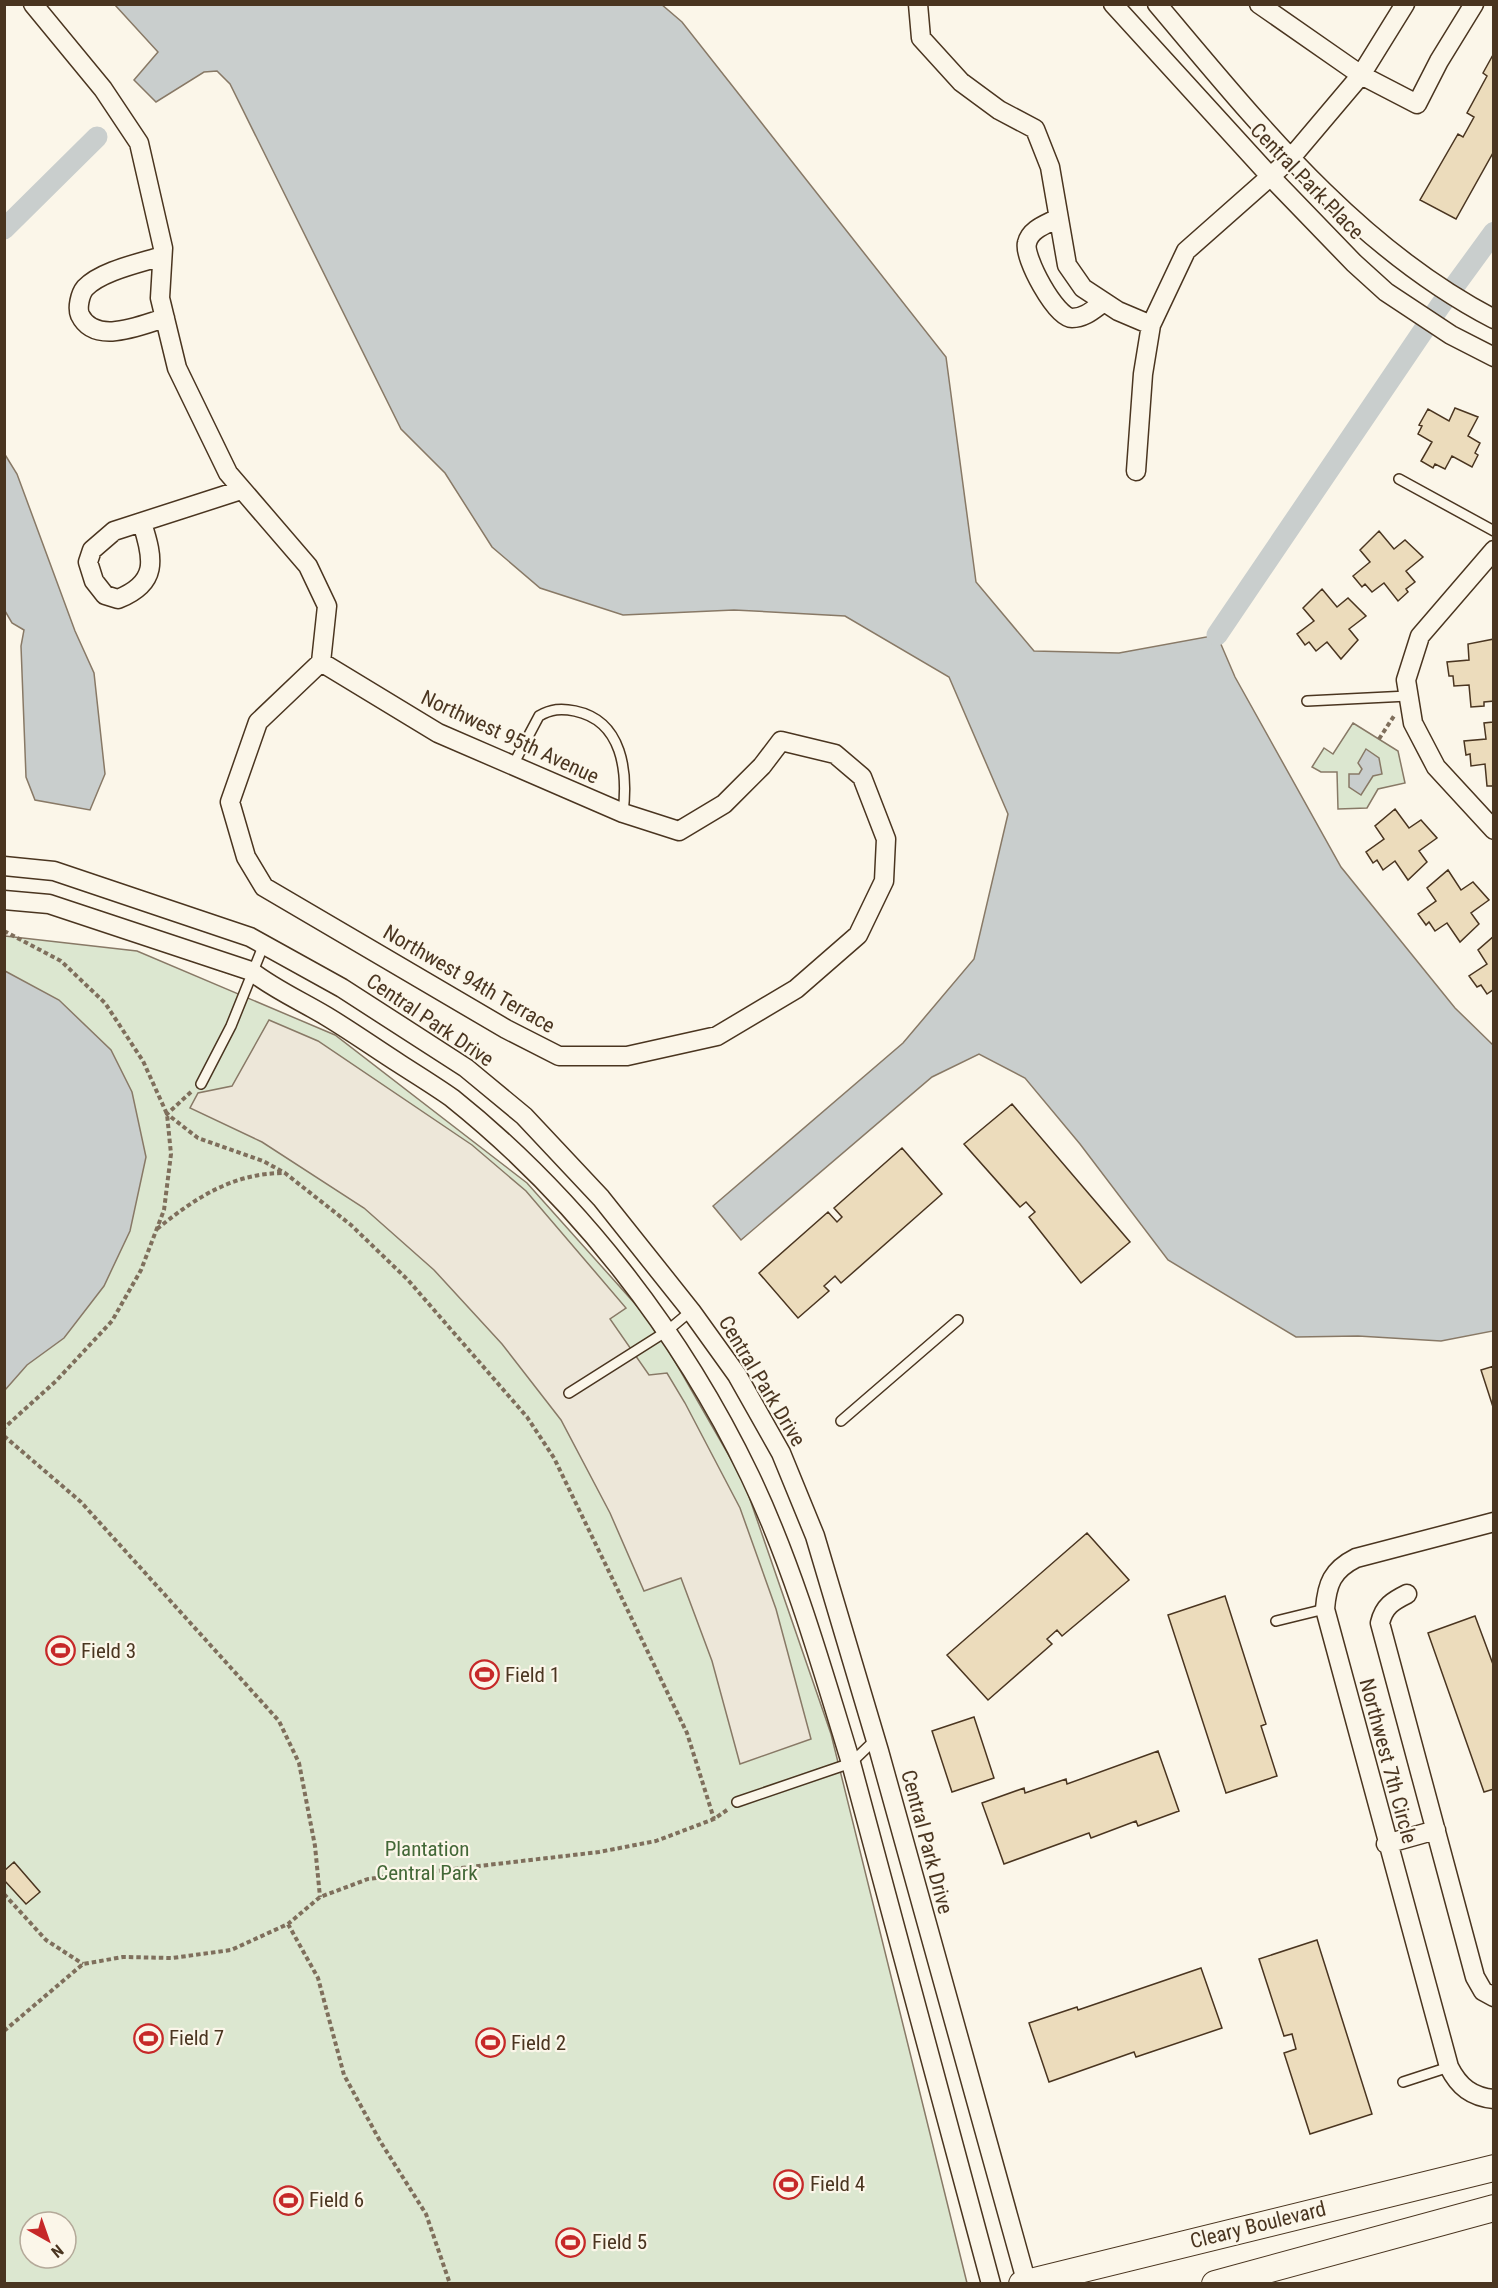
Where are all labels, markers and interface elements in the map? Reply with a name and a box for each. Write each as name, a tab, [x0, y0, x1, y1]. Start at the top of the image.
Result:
street label: Central Park Place	[1246, 118, 1369, 244]
street label: Northwest 95th Avenue	[417, 685, 603, 789]
street label: Northwest 94th Terrace	[379, 920, 559, 1038]
street label: Central Park Drive	[362, 969, 498, 1071]
street label: Central Park Drive	[714, 1311, 810, 1451]
sports icon: Field 3	[44, 1635, 76, 1667]
place label: Field 3	[81, 1639, 136, 1663]
sports icon: Field 1	[468, 1659, 500, 1691]
place label: Field 1	[505, 1663, 560, 1687]
street label: Northwest 7th Circle	[1354, 1676, 1422, 1846]
street label: Central Park Drive	[896, 1767, 958, 1917]
park label: Plantation Central Park	[376, 1837, 478, 1885]
sports icon: Field 7	[132, 2022, 164, 2054]
place label: Field 7	[169, 2026, 224, 2050]
sports icon: Field 2	[474, 2027, 506, 2059]
place label: Field 2	[511, 2031, 566, 2055]
sports icon: Field 4	[773, 2168, 805, 2200]
place label: Field 4	[810, 2172, 865, 2196]
sports icon: Field 6	[272, 2184, 304, 2216]
place label: Field 6	[309, 2188, 364, 2212]
street label: Cleary Boulevard	[1188, 2197, 1328, 2253]
north arrow	[18, 2210, 78, 2270]
sports icon: Field 5	[555, 2226, 587, 2258]
place label: Field 5	[592, 2230, 647, 2254]
text: N	[47, 2241, 67, 2262]

